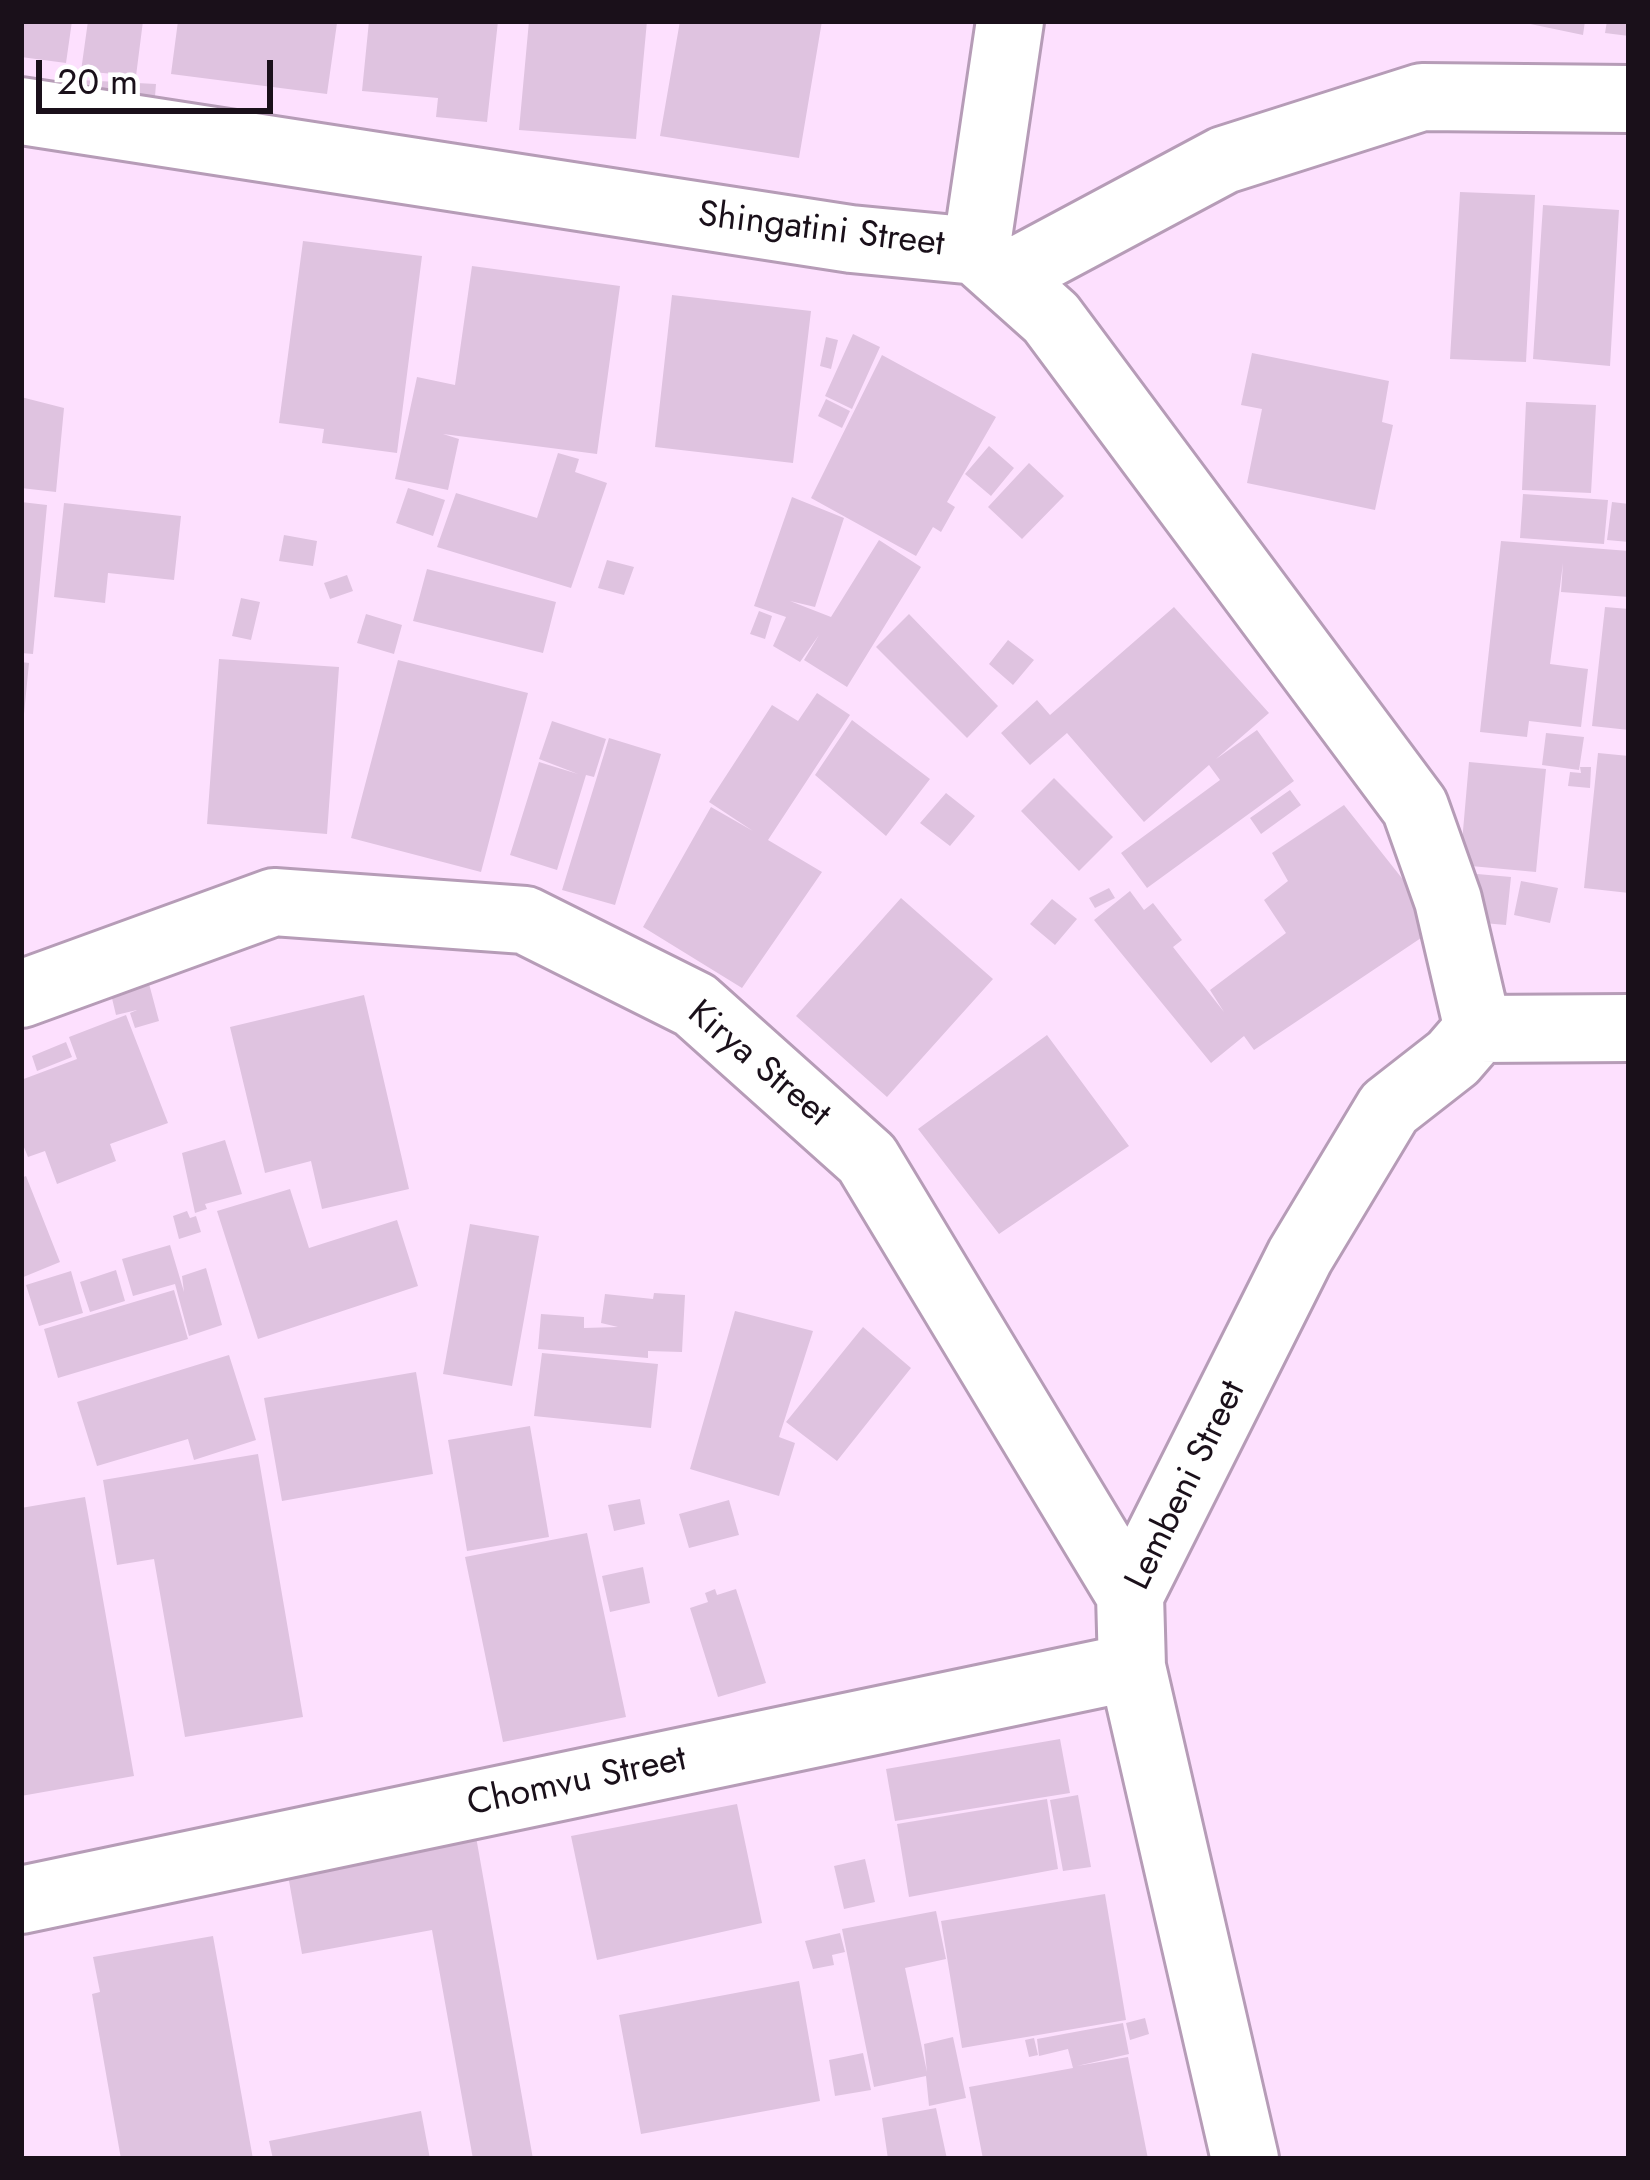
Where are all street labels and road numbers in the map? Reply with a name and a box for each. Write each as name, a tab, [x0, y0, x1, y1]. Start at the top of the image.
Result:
street label: Shingatini Street	[695, 194, 947, 268]
street label: Kirya Street	[678, 993, 838, 1137]
street label: Lembeni Street	[1118, 1375, 1256, 1597]
street label: Chomvu Street	[464, 1739, 690, 1827]

